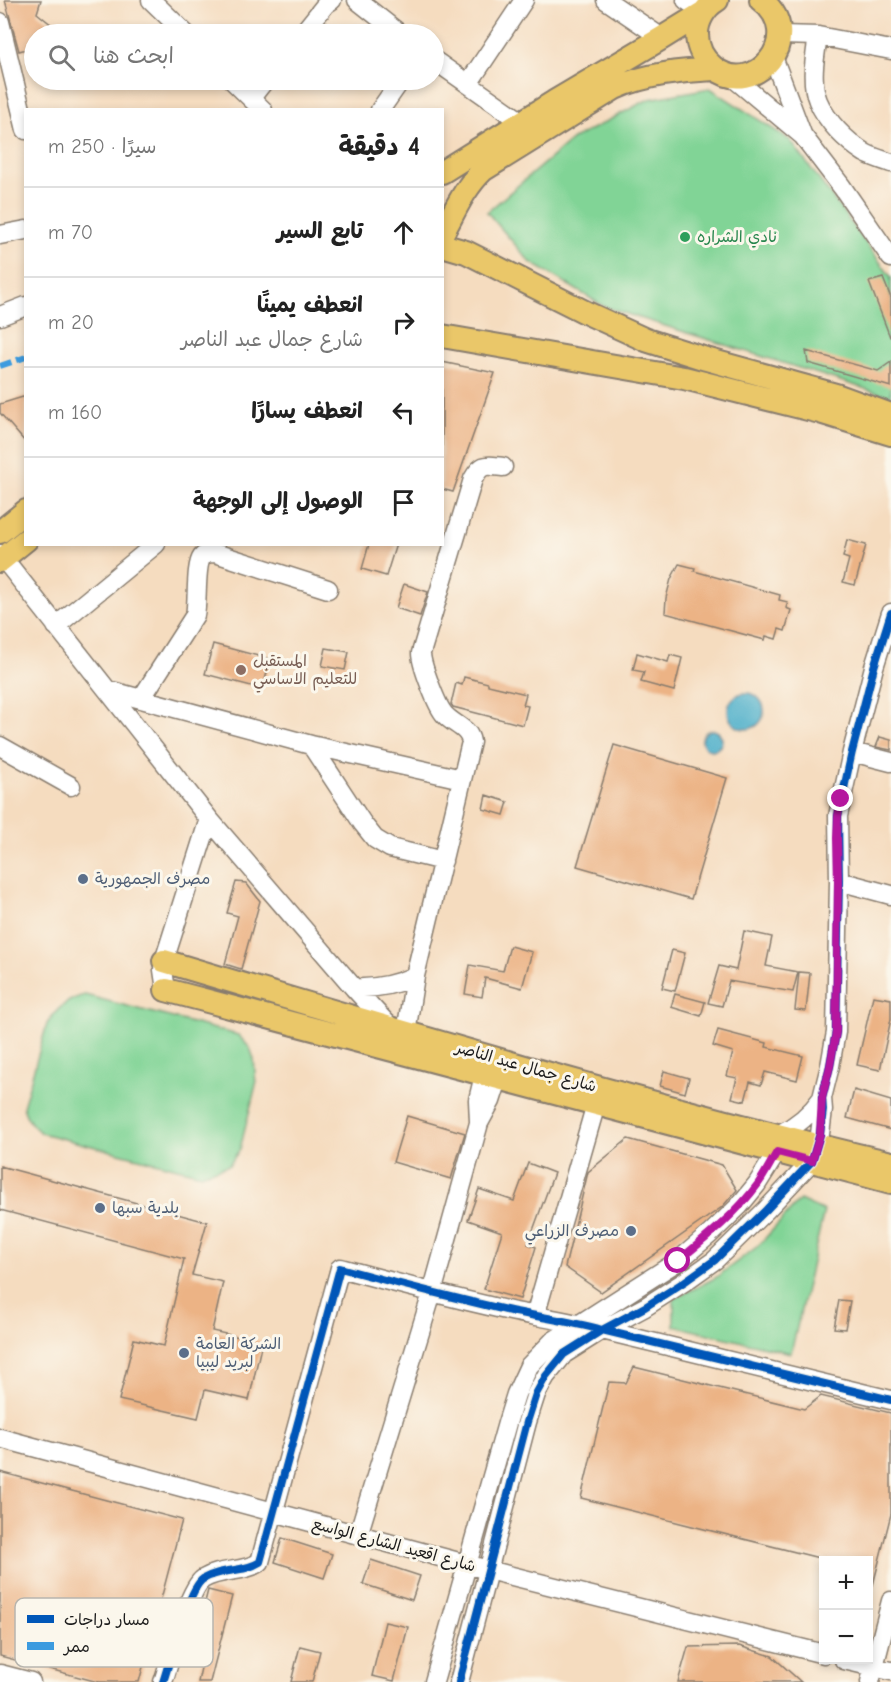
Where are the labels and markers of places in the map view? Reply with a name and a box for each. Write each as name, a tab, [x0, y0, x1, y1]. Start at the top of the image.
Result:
place label: نادي الشراره	[697, 228, 777, 248]
marker: نادي الشراره	[678, 230, 692, 244]
place label: المستقبل للتعليم الاساسي	[253, 652, 357, 693]
marker: المستقبل للتعليم الاساسي	[234, 663, 248, 677]
place label: مصرف الجمهورية	[95, 870, 210, 889]
marker: مصرف الجمهورية	[76, 872, 90, 886]
place label: بلدية سبها	[112, 1199, 179, 1217]
marker: بلدية سبها	[93, 1201, 107, 1215]
place label: مصرف الزراعي	[525, 1222, 619, 1245]
marker: مصرف الزراعي	[624, 1224, 638, 1238]
place label: الشركة العامة لبريد ليبيا	[196, 1335, 281, 1371]
marker: الشركة العامة لبريد ليبيا	[177, 1346, 191, 1360]

